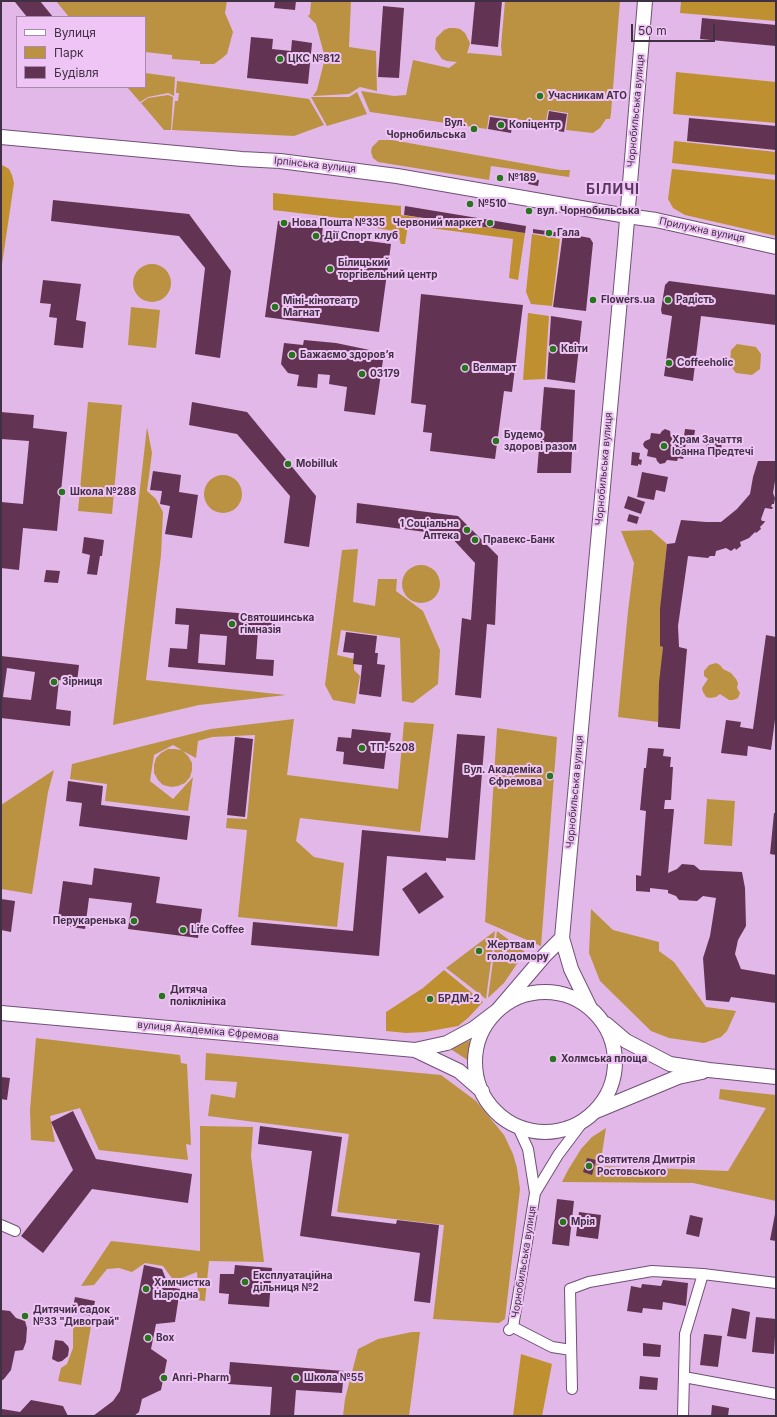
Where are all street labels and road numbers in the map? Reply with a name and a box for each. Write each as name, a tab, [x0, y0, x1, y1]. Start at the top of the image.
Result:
street label: Чорнобильська вулиця	[625, 54, 647, 168]
street label: Ірпінська вулиця	[274, 155, 356, 175]
street label: Прилужна вулиця	[658, 215, 746, 245]
street label: Чорнобильська вулиця	[593, 412, 615, 526]
street label: Чорнобильська вулиця	[564, 735, 586, 849]
street label: вулиця Академіка Єфремова	[137, 1019, 279, 1043]
street label: Чорнобильська вулиця	[509, 1205, 539, 1319]

